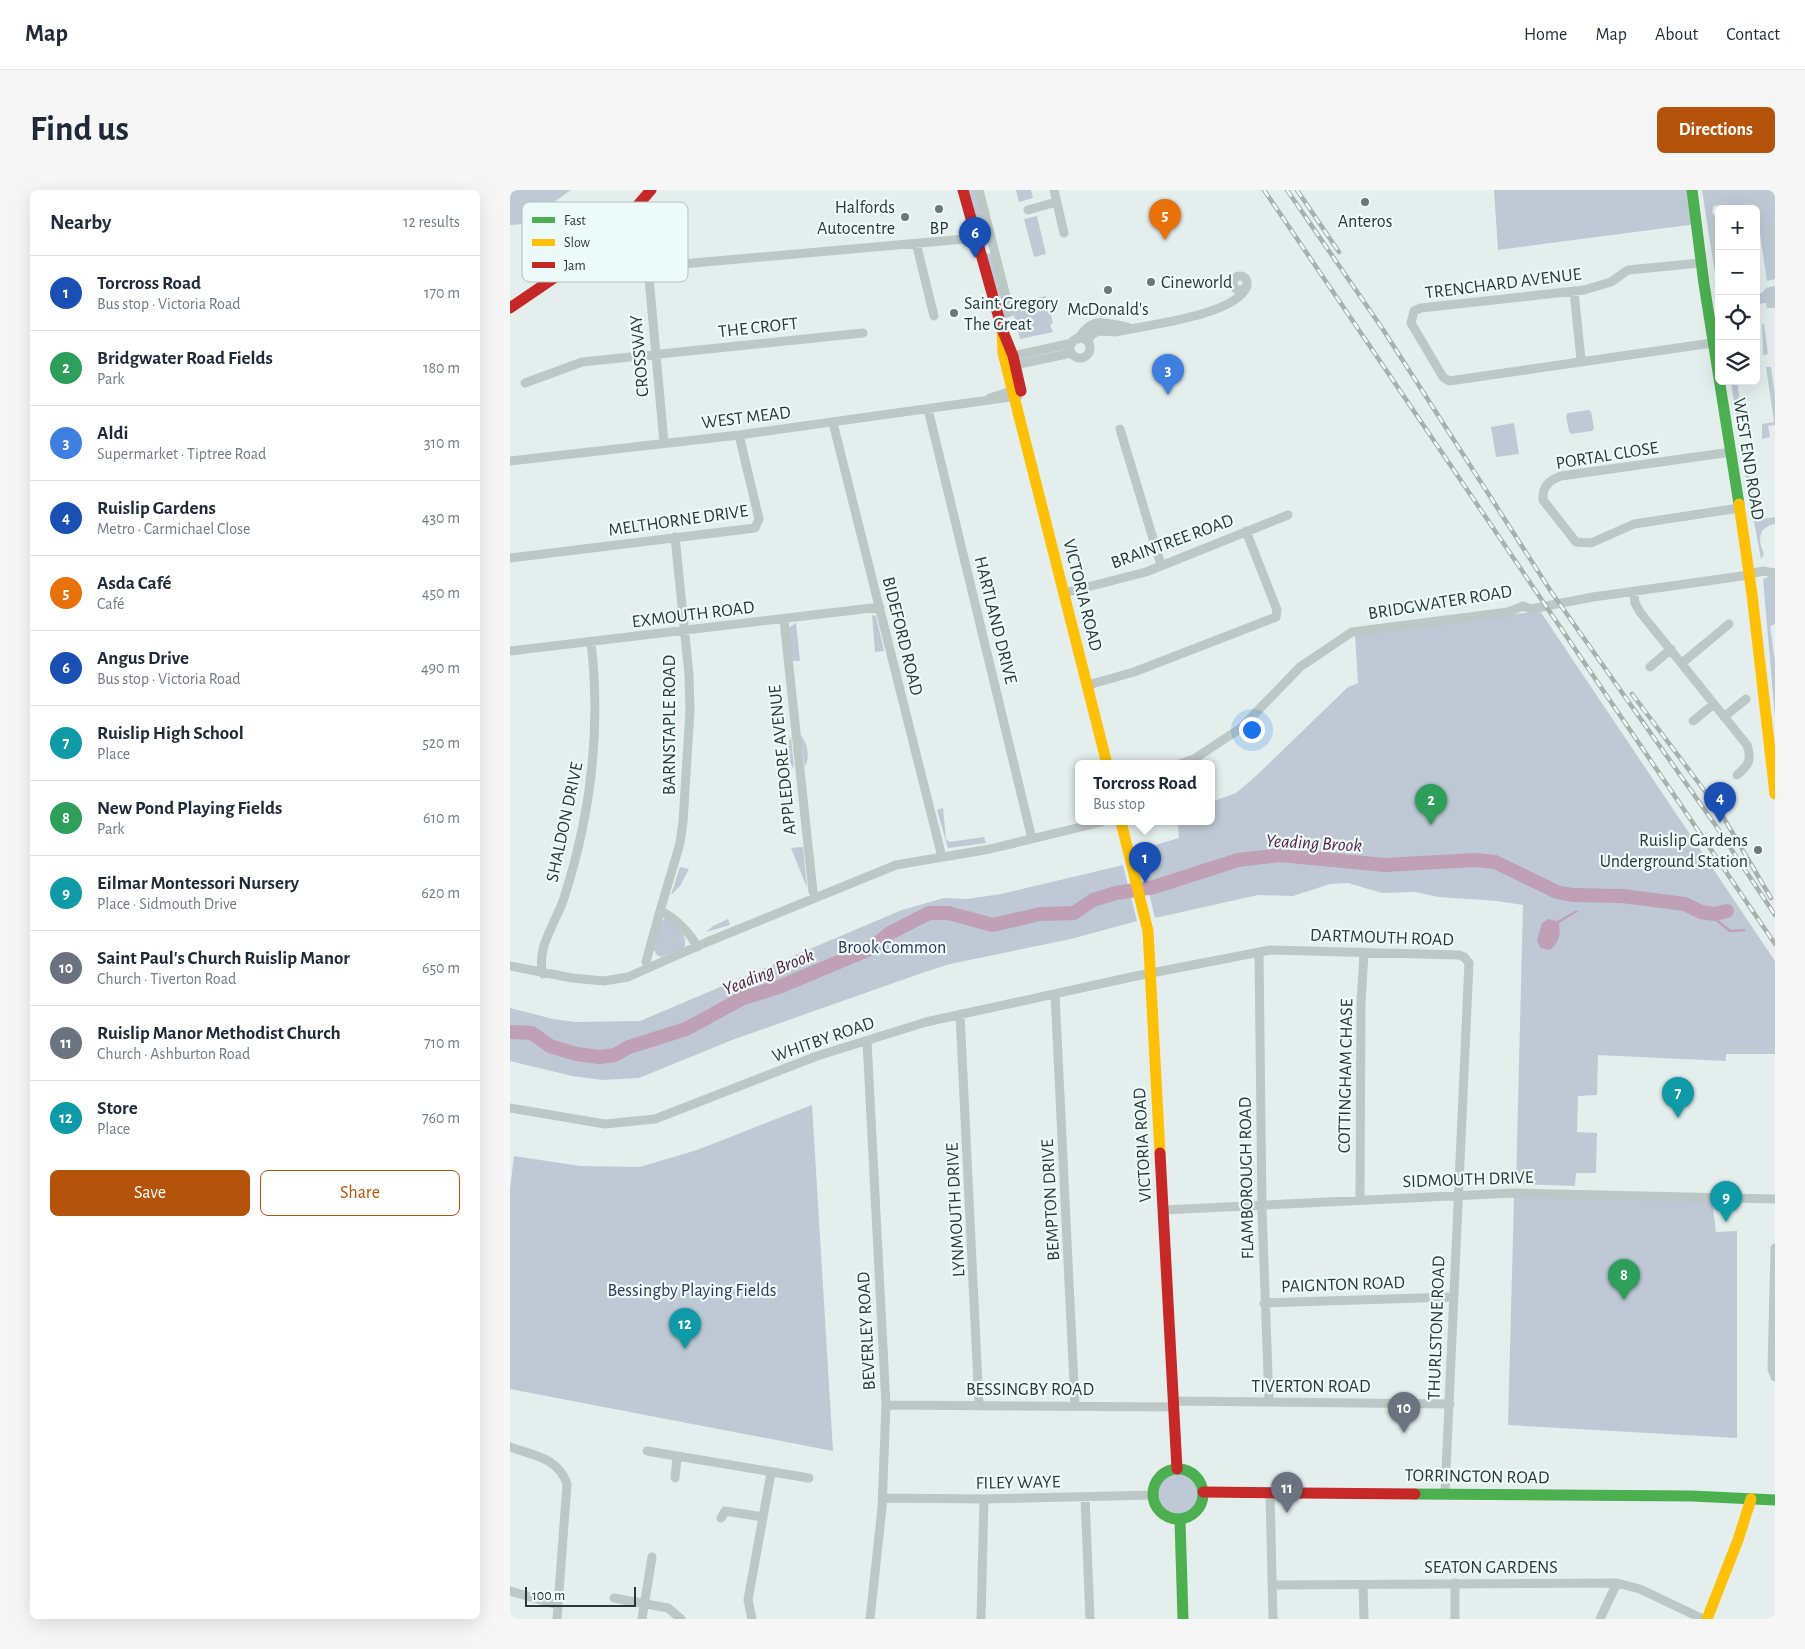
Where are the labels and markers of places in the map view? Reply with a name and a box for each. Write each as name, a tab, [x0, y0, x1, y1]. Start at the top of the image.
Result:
marker: Anteros	[1359, 196, 1371, 208]
place label: Halfords Autocentre	[817, 199, 895, 238]
pin: 5	[1149, 199, 1181, 240]
marker: BP	[933, 203, 945, 215]
marker: Halfords Autocentre	[899, 211, 911, 223]
place label: Anteros	[1338, 213, 1392, 231]
pin: 6	[959, 217, 991, 258]
place label: BP	[929, 220, 949, 238]
place label: Cineworld	[1161, 274, 1232, 292]
marker: Cineworld	[1145, 276, 1157, 288]
marker: McDonald's	[1102, 284, 1114, 296]
place label: Saint Gregory The Great	[964, 295, 1059, 334]
place label: McDonald's	[1067, 301, 1149, 319]
marker: Saint Gregory The Great	[948, 307, 960, 319]
pin: 3	[1152, 354, 1184, 395]
pin: 4	[1704, 782, 1736, 823]
pin: 2	[1415, 784, 1447, 825]
place label: Ruislip Gardens Underground Station	[1600, 832, 1748, 871]
pin: 1	[1129, 842, 1161, 883]
marker: Ruislip Gardens Underground Station	[1752, 844, 1764, 856]
pin: 7	[1662, 1077, 1694, 1118]
pin: 9	[1710, 1181, 1742, 1222]
pin: 8	[1608, 1259, 1640, 1300]
pin: 12	[669, 1308, 701, 1349]
pin: 10	[1388, 1392, 1420, 1433]
pin: 11	[1271, 1472, 1303, 1513]

